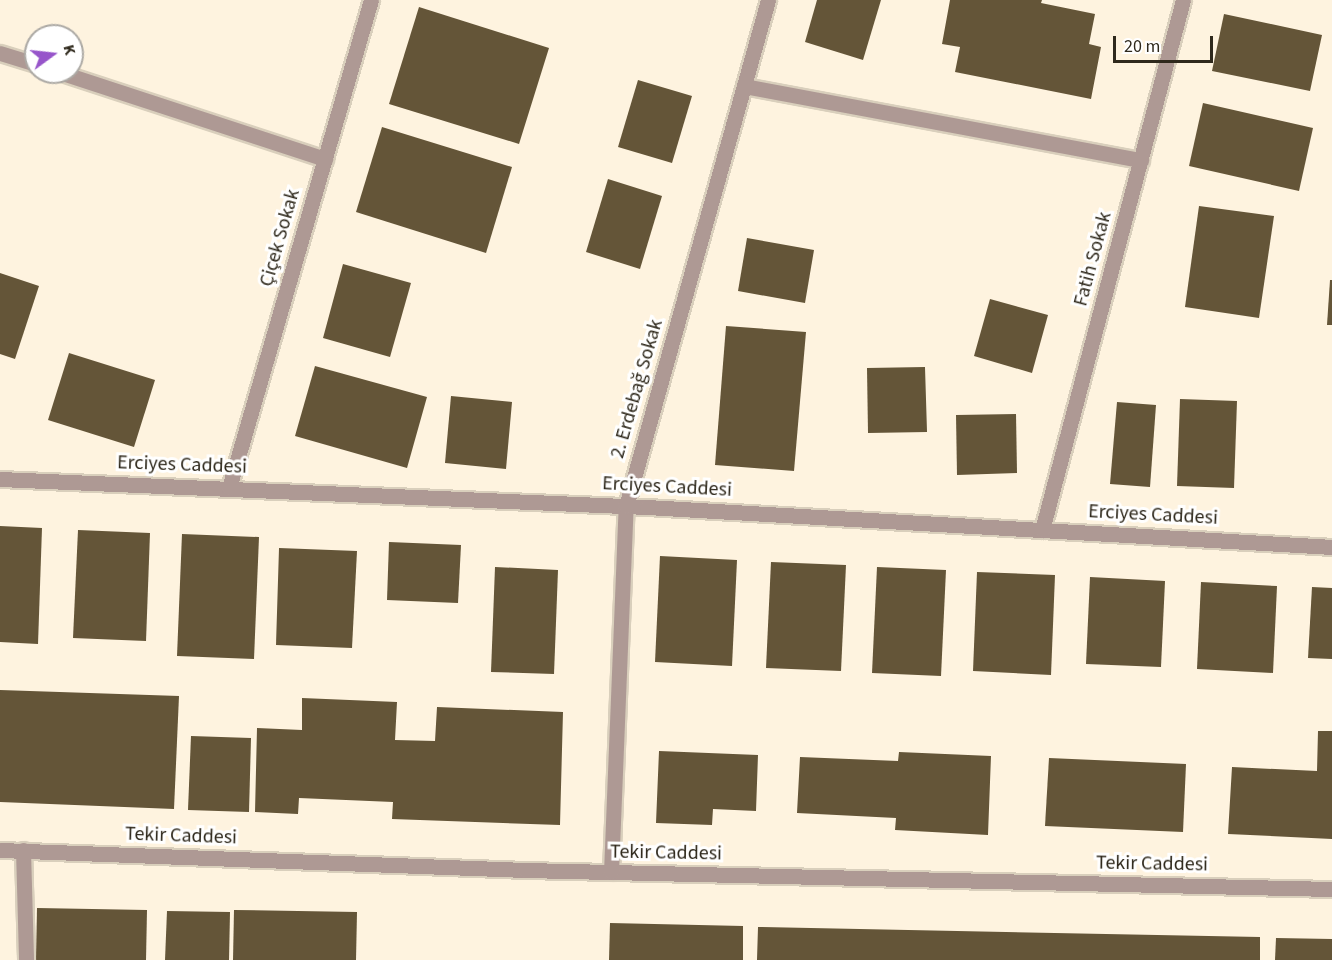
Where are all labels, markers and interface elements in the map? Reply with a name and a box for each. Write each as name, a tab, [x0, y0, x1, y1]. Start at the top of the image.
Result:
north arrow	[24, 24, 84, 84]
scale bar	[1116, 24, 1216, 62]
text: 20 m	[1124, 34, 1160, 59]
text: K	[58, 42, 81, 57]
street label: Çiçek Sokak	[255, 187, 305, 289]
street label: Fatih Sokak	[1069, 209, 1117, 309]
street label: 2. Erdebağ Sokak	[606, 317, 668, 461]
street label: Erciyes Caddesi	[117, 451, 247, 479]
street label: Erciyes Caddesi	[602, 472, 732, 502]
street label: Erciyes Caddesi	[1088, 500, 1218, 530]
street label: Tekir Caddesi	[125, 822, 237, 850]
street label: Tekir Caddesi	[610, 840, 722, 866]
street label: Tekir Caddesi	[1096, 851, 1208, 877]

